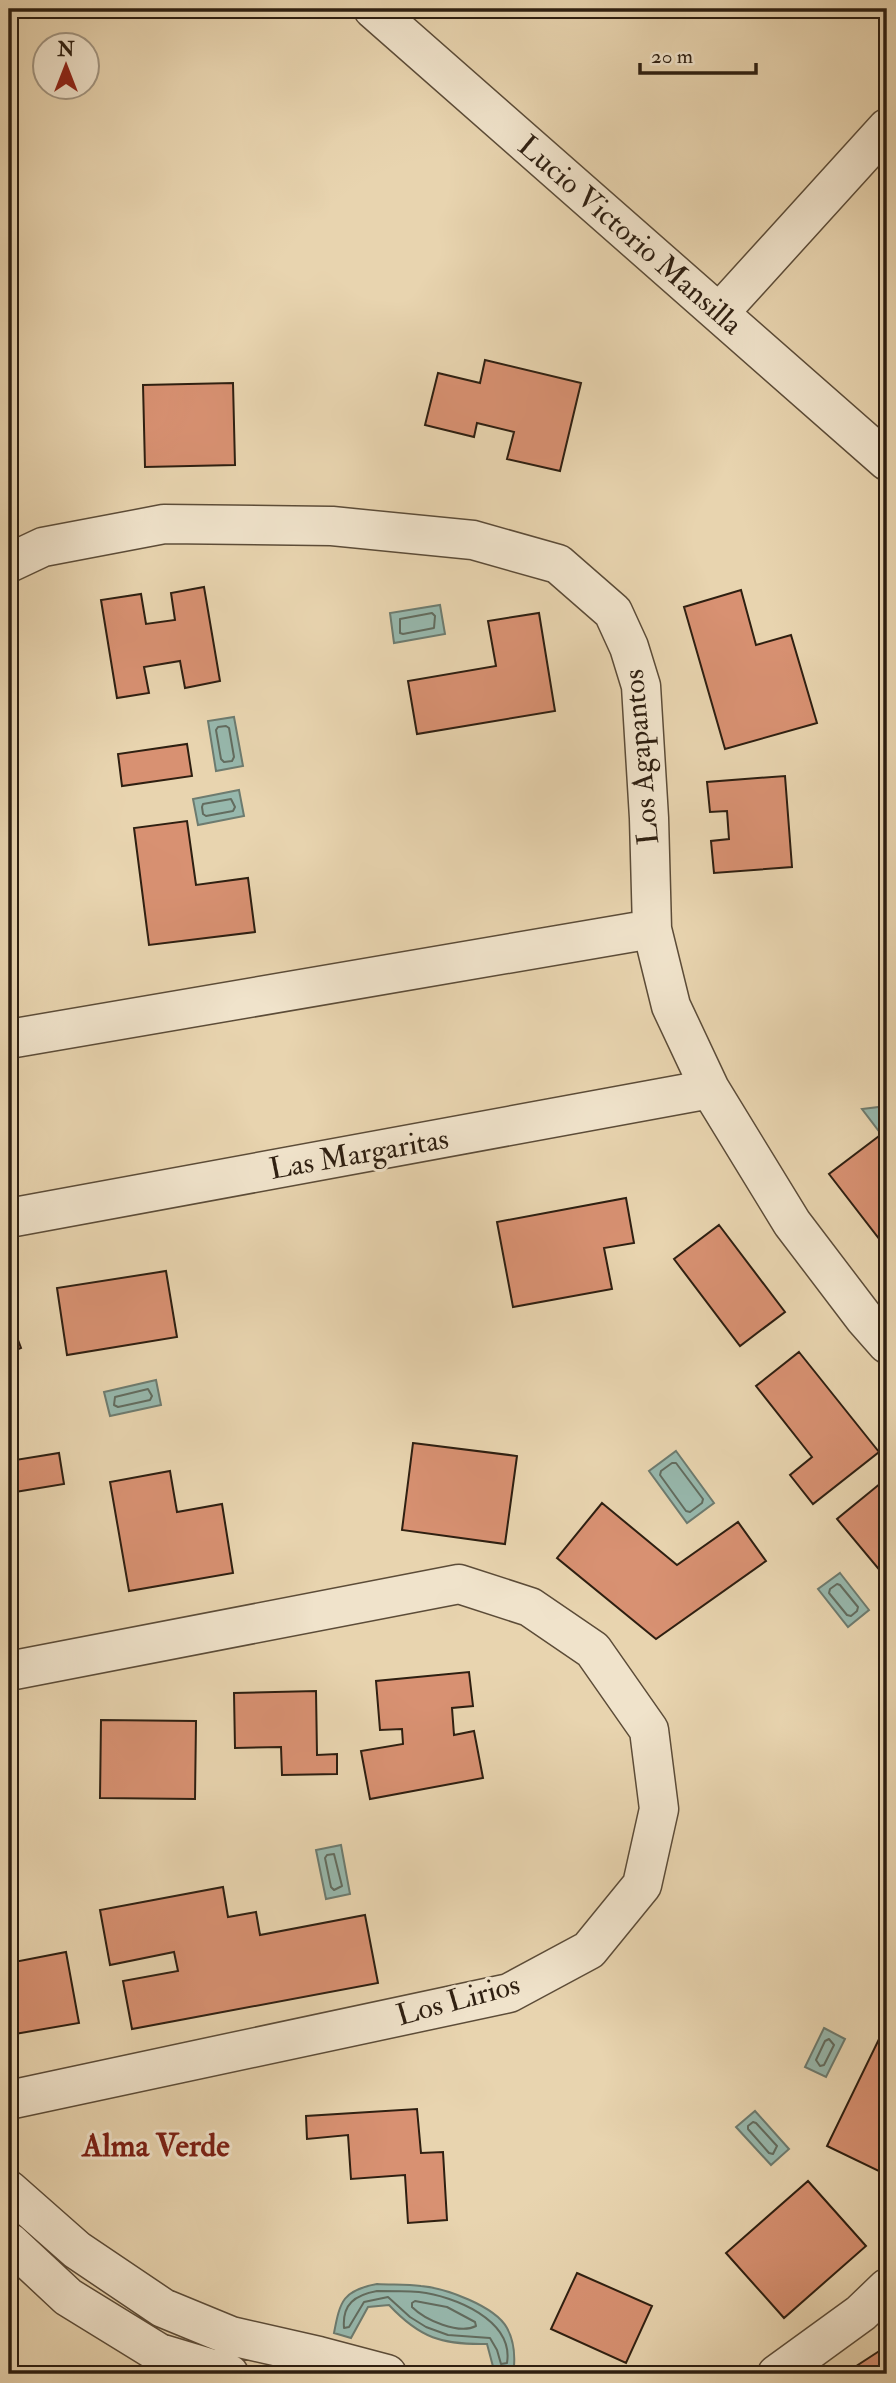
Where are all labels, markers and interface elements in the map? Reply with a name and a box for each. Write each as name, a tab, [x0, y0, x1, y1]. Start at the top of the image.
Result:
north arrow	[32, 32, 102, 102]
scale bar	[640, 32, 756, 76]
text: N	[56, 38, 75, 62]
text: 20 m	[651, 43, 693, 70]
street label: Lucio Victorio Mansilla	[510, 127, 750, 343]
street label: Los Agapantos	[615, 668, 667, 846]
street label: Las Margaritas	[267, 1120, 451, 1188]
street label: Los Lirios	[392, 1966, 524, 2034]
district label: Alma Verde	[80, 2126, 230, 2166]

